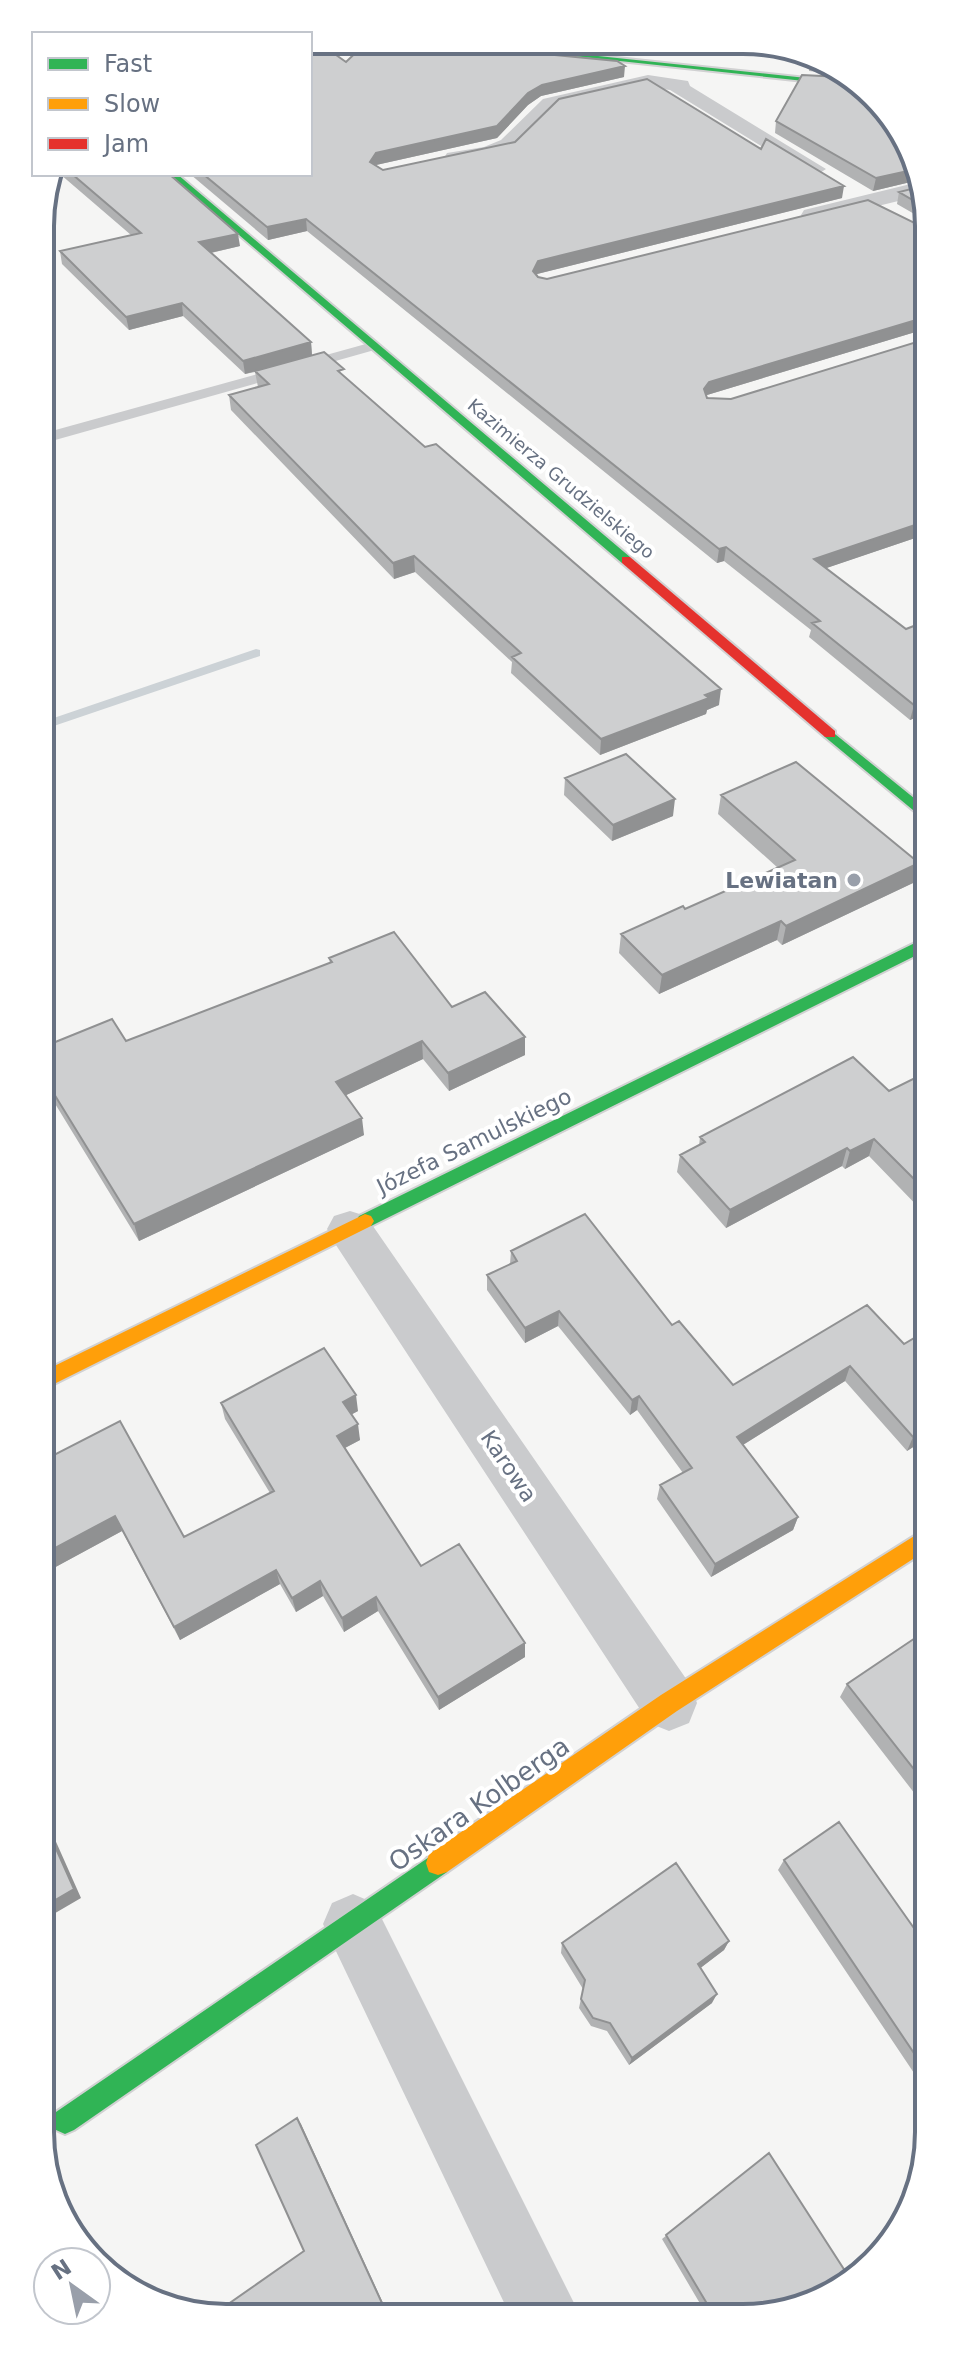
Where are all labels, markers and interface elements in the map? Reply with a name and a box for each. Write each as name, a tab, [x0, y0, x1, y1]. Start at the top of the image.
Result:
legend	[32, 32, 312, 176]
text: Fast	[104, 50, 152, 78]
text: Slow	[104, 90, 160, 118]
text: Jam	[102, 130, 149, 158]
street label: Kazimierza Grudzielskiego	[464, 394, 659, 563]
place label: Lewiatan	[725, 868, 838, 893]
marker: Lewiatan	[845, 871, 863, 889]
street label: Józefa Samulskiego	[371, 1083, 576, 1200]
street label: Karowa	[476, 1426, 542, 1507]
street label: Oskara Kolberga	[383, 1730, 575, 1878]
north arrow	[32, 2246, 112, 2326]
text: N	[47, 2254, 76, 2285]

